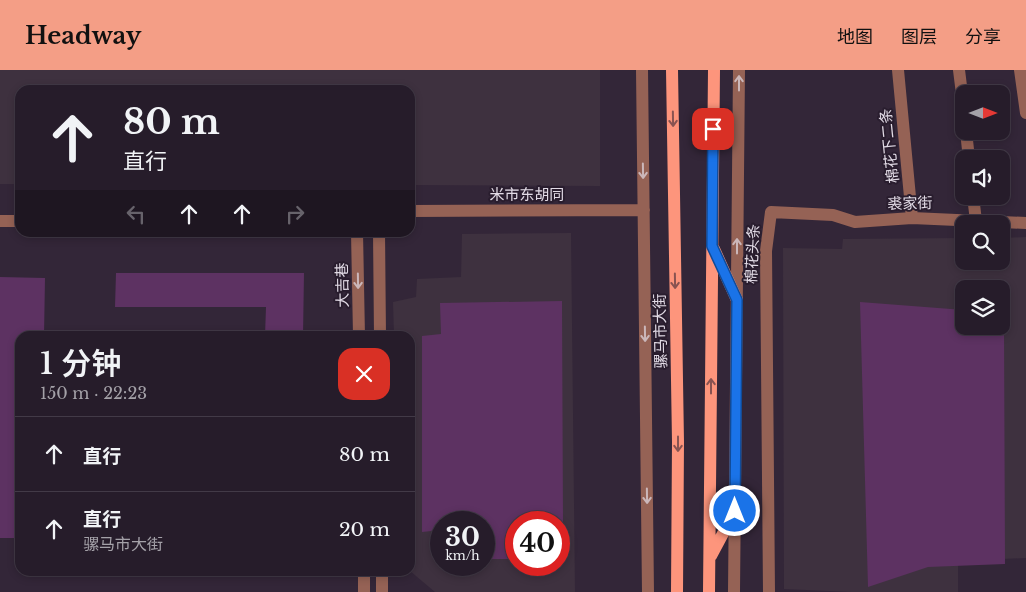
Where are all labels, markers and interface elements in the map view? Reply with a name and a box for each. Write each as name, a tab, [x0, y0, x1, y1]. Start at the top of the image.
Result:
text: Headway	[25, 21, 141, 50]
text: 地图	[837, 26, 873, 48]
text: 图层	[901, 26, 937, 48]
text: 分享	[965, 26, 1001, 48]
one-way arrow	[734, 76, 743, 92]
north arrow	[955, 85, 1010, 140]
map controls	[955, 85, 1010, 335]
text: 80 m	[123, 100, 220, 143]
icon: ahead	[40, 105, 105, 170]
pin	[692, 108, 734, 150]
street label: 棉花下二条	[876, 108, 902, 184]
one-way arrow	[668, 110, 678, 126]
icon: arrive	[699, 115, 727, 143]
text: 直行	[123, 148, 167, 175]
button: sound	[955, 150, 1010, 205]
one-way arrow	[638, 162, 648, 179]
street label: 米市东胡同	[489, 185, 565, 204]
street label: 裘家街	[887, 193, 933, 213]
icon: left	[122, 200, 150, 228]
icon: ahead	[175, 200, 203, 228]
icon: ahead	[228, 200, 256, 228]
icon: right	[281, 200, 309, 228]
button: search	[955, 215, 1010, 270]
street label: 棉花头条	[741, 224, 763, 284]
one-way arrow	[732, 238, 742, 254]
street label: 大吉巷	[332, 262, 352, 308]
one-way arrow	[353, 272, 363, 289]
one-way arrow	[671, 273, 680, 289]
button: layers	[955, 280, 1010, 335]
street label: 骡马市大街	[650, 293, 670, 369]
one-way arrow	[640, 325, 650, 341]
text: 1 分钟	[40, 345, 121, 382]
button: close	[338, 348, 390, 400]
one-way arrow	[706, 378, 716, 394]
text: 150 m · 22:23	[40, 383, 147, 403]
one-way arrow	[673, 435, 683, 451]
icon: ahead	[40, 440, 68, 468]
text: 80 m	[339, 443, 390, 466]
text: 直行	[83, 445, 121, 468]
position arrow	[708, 484, 760, 536]
one-way arrow	[642, 488, 652, 504]
text: 直行	[83, 508, 121, 531]
speed limit sign: 40	[505, 511, 570, 576]
icon: ahead	[40, 515, 68, 543]
text: 20 m	[339, 518, 390, 541]
text: 30	[445, 522, 480, 553]
text: 骡马市大街	[83, 534, 163, 554]
text: km/h	[445, 548, 480, 563]

